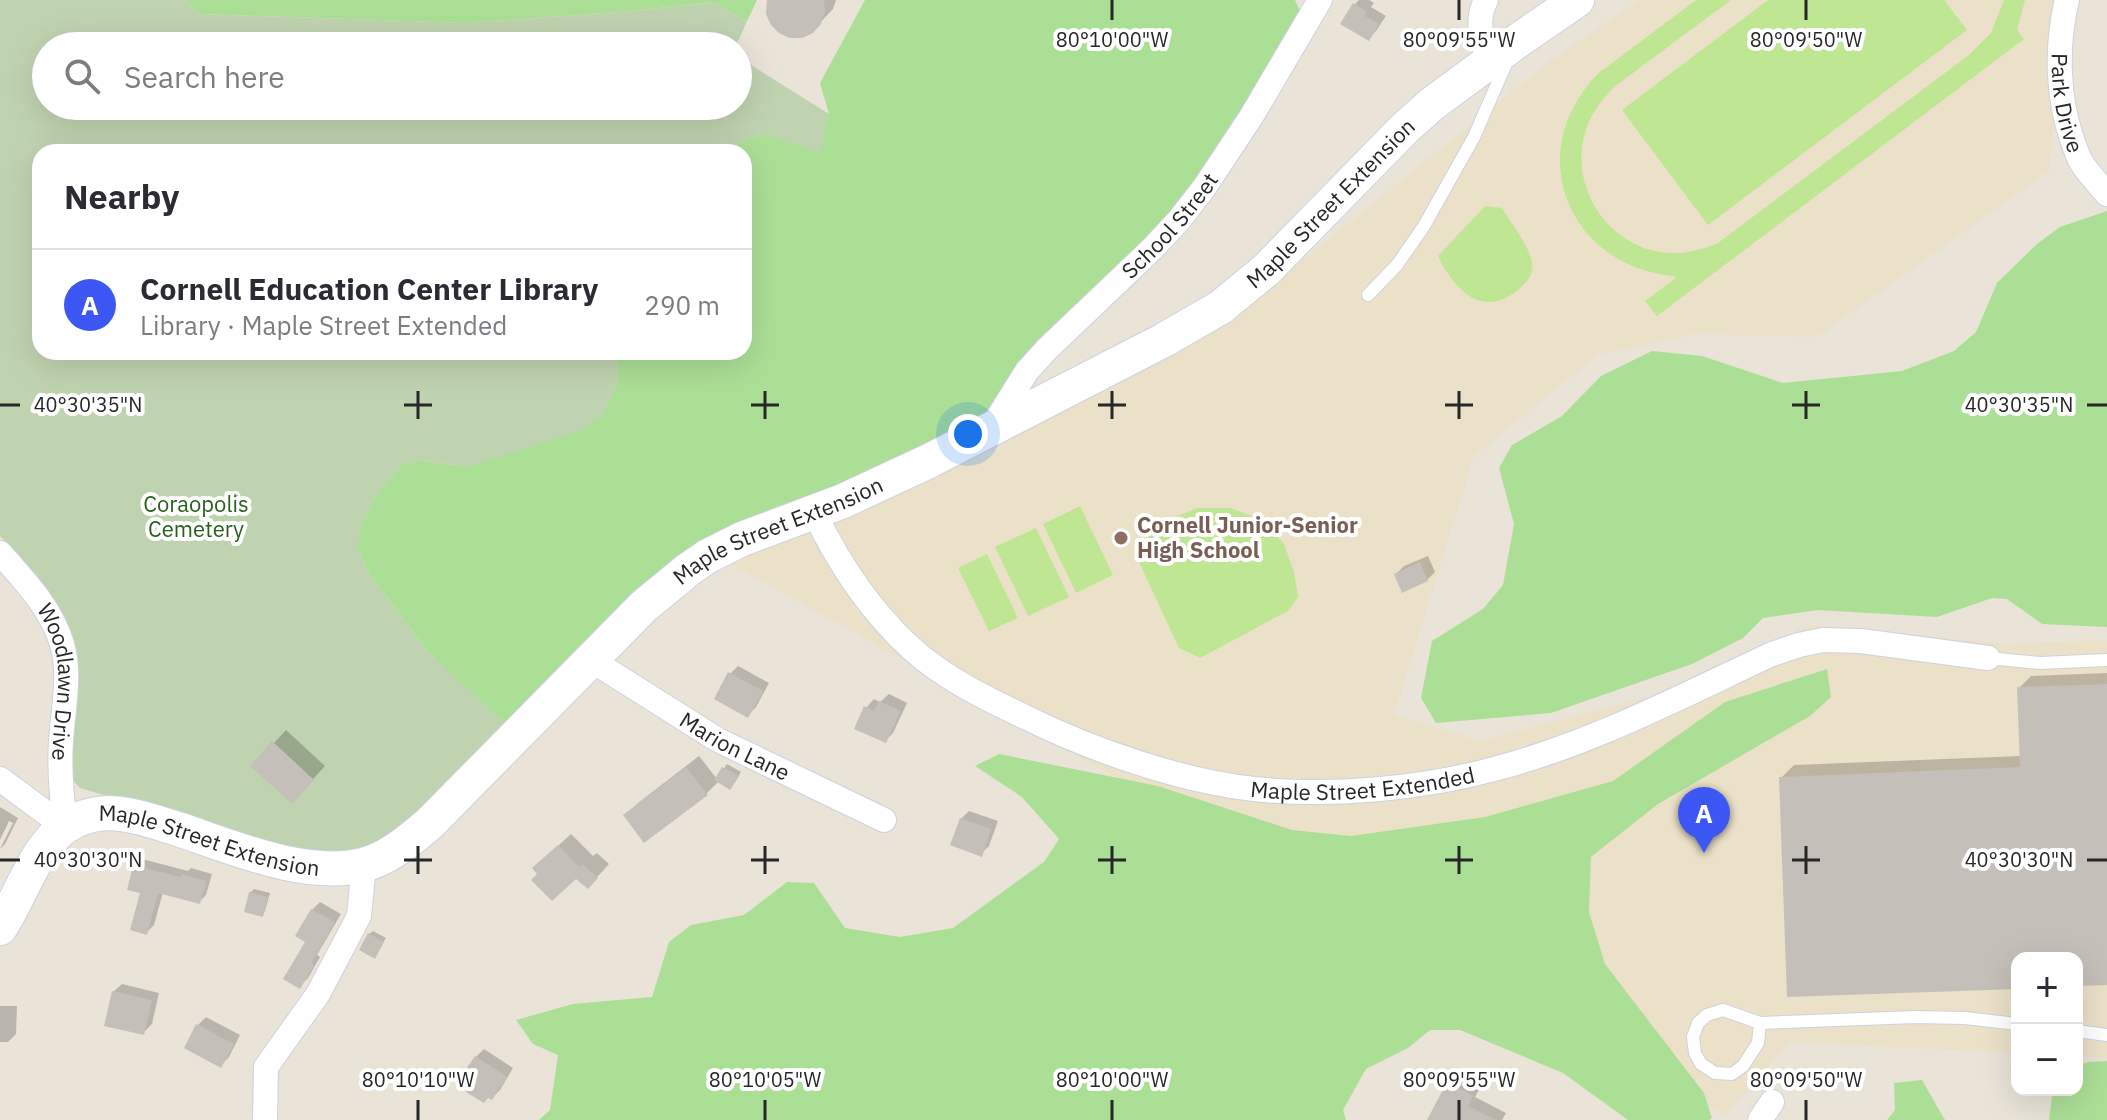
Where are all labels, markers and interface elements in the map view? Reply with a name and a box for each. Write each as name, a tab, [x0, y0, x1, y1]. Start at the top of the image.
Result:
text: 80°10'00"W	[1056, 26, 1169, 53]
text: 80°09'55"W	[1403, 26, 1516, 53]
text: 80°09'50"W	[1750, 26, 1863, 53]
search box	[32, 32, 752, 120]
street label: Park Drive	[2046, 53, 2091, 156]
icon: search	[60, 54, 104, 98]
text: Search here	[124, 57, 285, 96]
street label: Maple Street Extension	[1240, 111, 1421, 294]
street label: School Street	[1115, 167, 1224, 285]
text: Nearby	[64, 174, 179, 218]
text: Cornell Education Center Library	[140, 269, 598, 308]
text: A	[81, 288, 99, 322]
text: 290 m	[644, 288, 720, 322]
text: Library · Maple Street Extended	[140, 308, 507, 342]
text: 40°30'35"N	[34, 391, 142, 418]
text: 40°30'35"N	[1965, 391, 2073, 418]
your location	[948, 414, 988, 454]
street label: Maple Street Extension	[666, 469, 887, 591]
park label: Coraopolis Cemetery	[143, 489, 249, 543]
place label: Cornell Junior-Senior High School	[1137, 510, 1358, 564]
marker: Cornell Junior-Senior High School	[1112, 529, 1130, 547]
street label: Woodlawn Drive	[31, 598, 81, 761]
street label: Marion Lane	[675, 705, 795, 787]
street label: Maple Street Extended	[1249, 759, 1477, 806]
pin: A	[1678, 787, 1730, 853]
street label: Maple Street Extension	[99, 798, 321, 882]
text: 40°30'30"N	[34, 846, 142, 873]
text: 40°30'30"N	[1965, 846, 2073, 873]
map controls	[2011, 952, 2083, 1096]
button: +	[2011, 952, 2083, 1024]
button: −	[2011, 1024, 2083, 1096]
text: 80°10'10"W	[362, 1066, 475, 1093]
text: 80°10'05"W	[709, 1066, 822, 1093]
text: 80°10'00"W	[1056, 1066, 1169, 1093]
text: 80°09'55"W	[1403, 1066, 1516, 1093]
text: 80°09'50"W	[1750, 1066, 1863, 1093]

